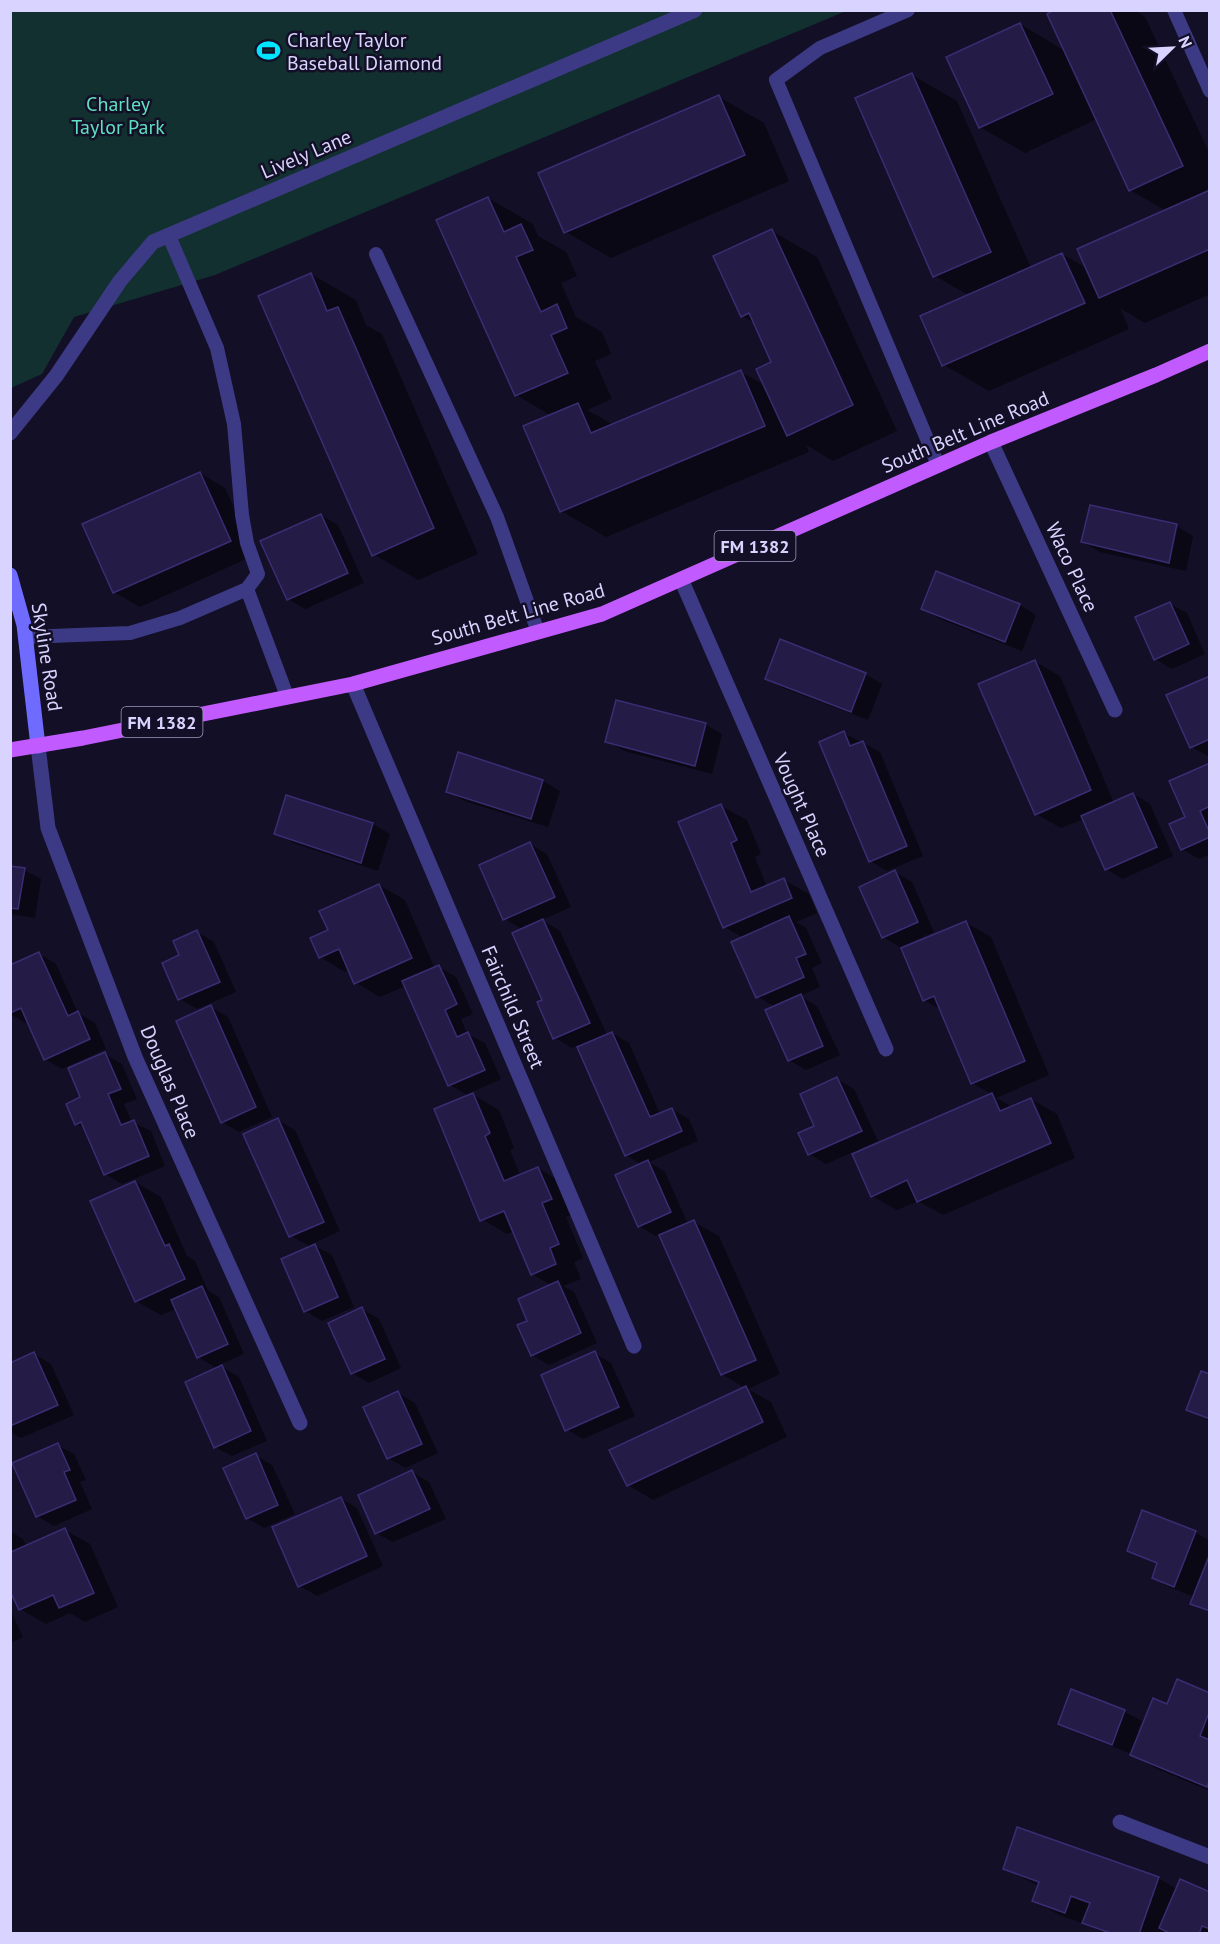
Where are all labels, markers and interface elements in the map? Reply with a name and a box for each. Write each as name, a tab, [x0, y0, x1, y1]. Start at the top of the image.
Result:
north arrow	[1142, 18, 1202, 78]
place label: Charley Taylor Baseball Diamond	[287, 27, 442, 76]
text: N	[1174, 33, 1197, 51]
sports icon: Charley Taylor Baseball Diamond	[256, 38, 282, 64]
park label: Charley Taylor Park	[71, 91, 165, 140]
street label: Lively Lane	[257, 123, 355, 185]
street label: South Belt Line Road	[877, 385, 1053, 479]
street label: Waco Place	[1040, 518, 1104, 616]
road number: FM 1382	[714, 531, 795, 561]
street label: South Belt Line Road	[428, 577, 608, 651]
street label: Skyline Road	[26, 601, 68, 713]
road number: FM 1382	[122, 707, 202, 737]
street label: Vought Place	[767, 748, 836, 861]
street label: Fairchild Street	[475, 942, 551, 1072]
street label: Douglas Place	[134, 1021, 206, 1143]

